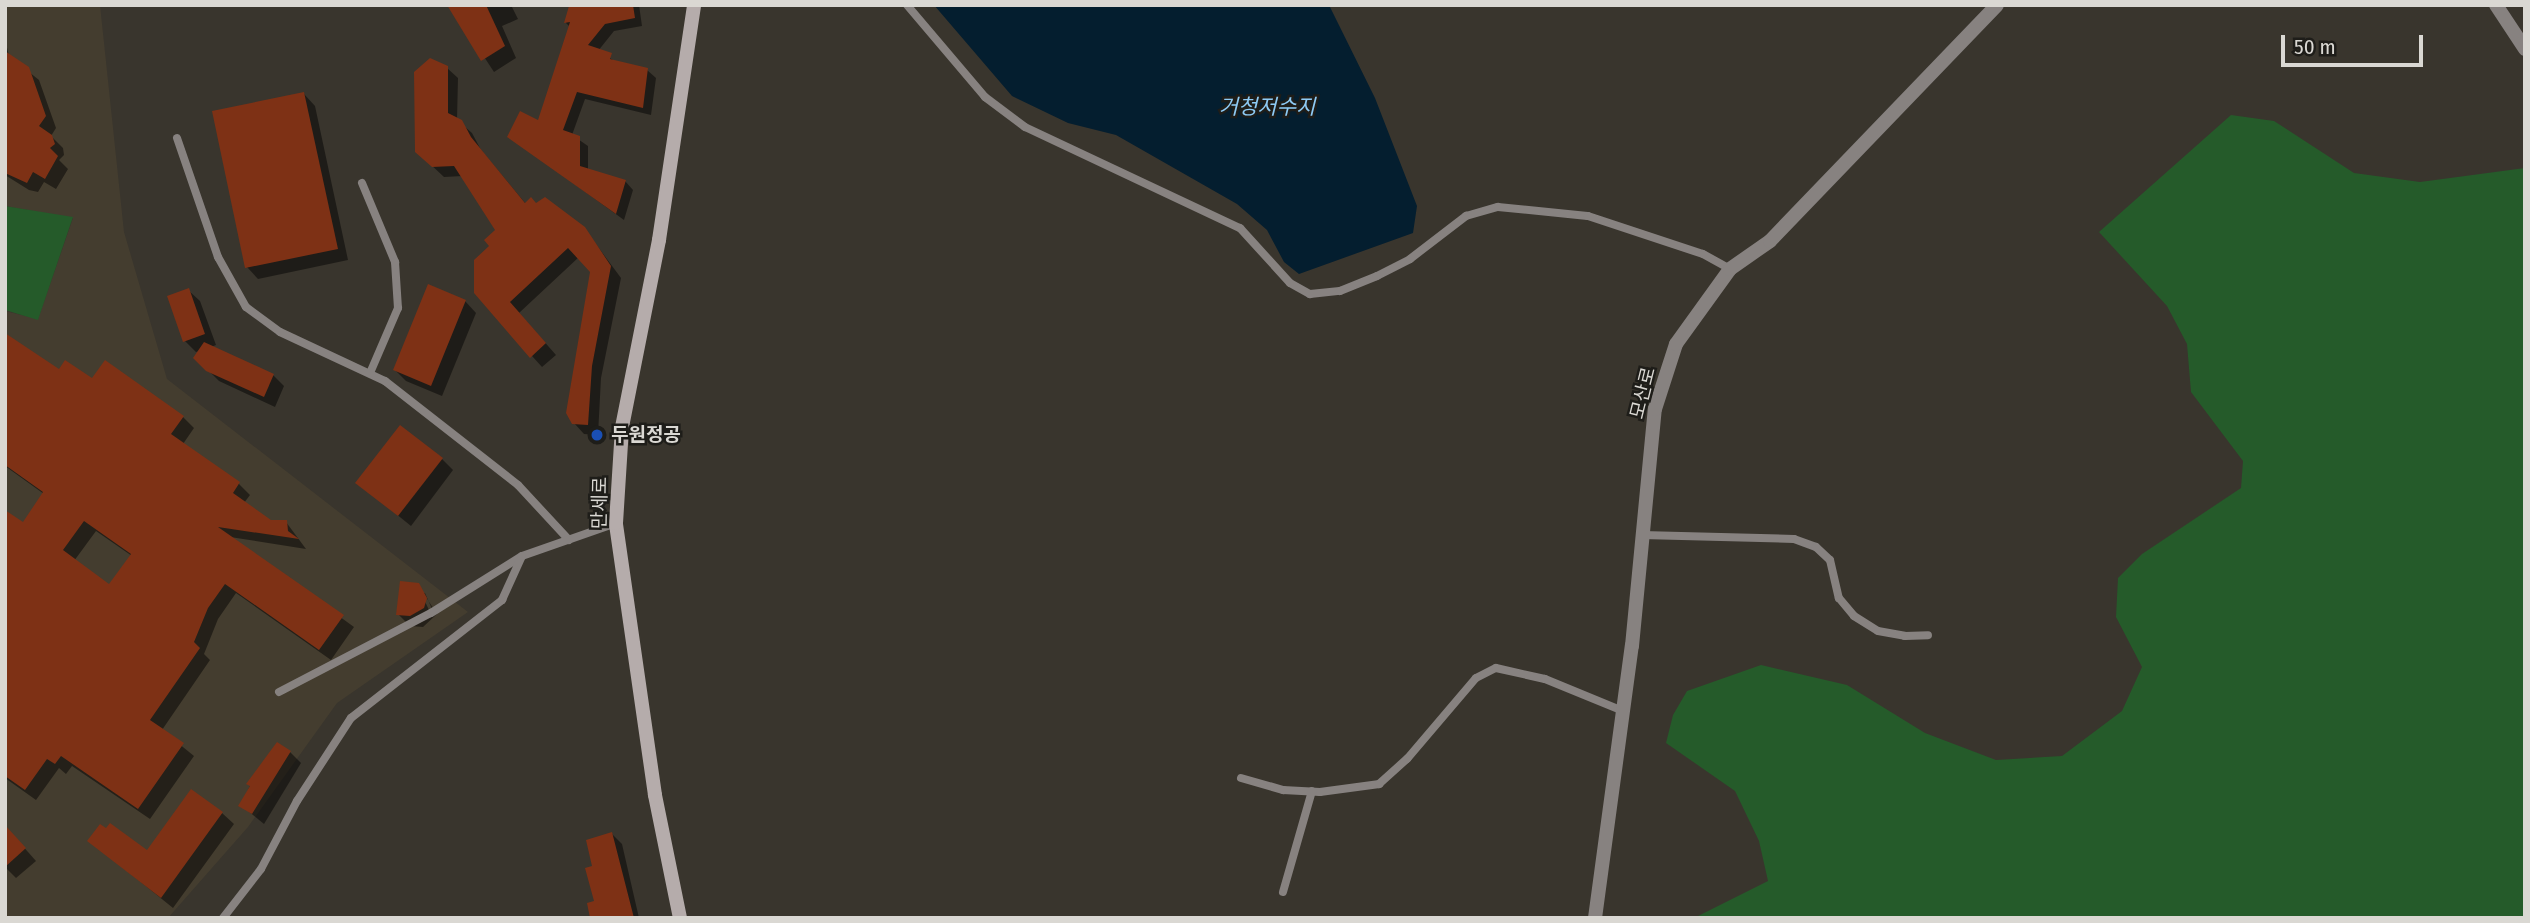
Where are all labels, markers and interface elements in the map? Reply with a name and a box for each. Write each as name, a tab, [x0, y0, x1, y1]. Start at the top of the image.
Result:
scale bar	[2285, 21, 2427, 65]
text: 50 m	[2294, 34, 2336, 60]
water label: 거청저수지	[1219, 94, 1315, 120]
street label: 모산로	[1626, 365, 1660, 421]
place label: 두원정공	[611, 424, 681, 446]
marker: 두원정공	[589, 427, 605, 443]
street label: 만세로	[588, 477, 612, 529]

